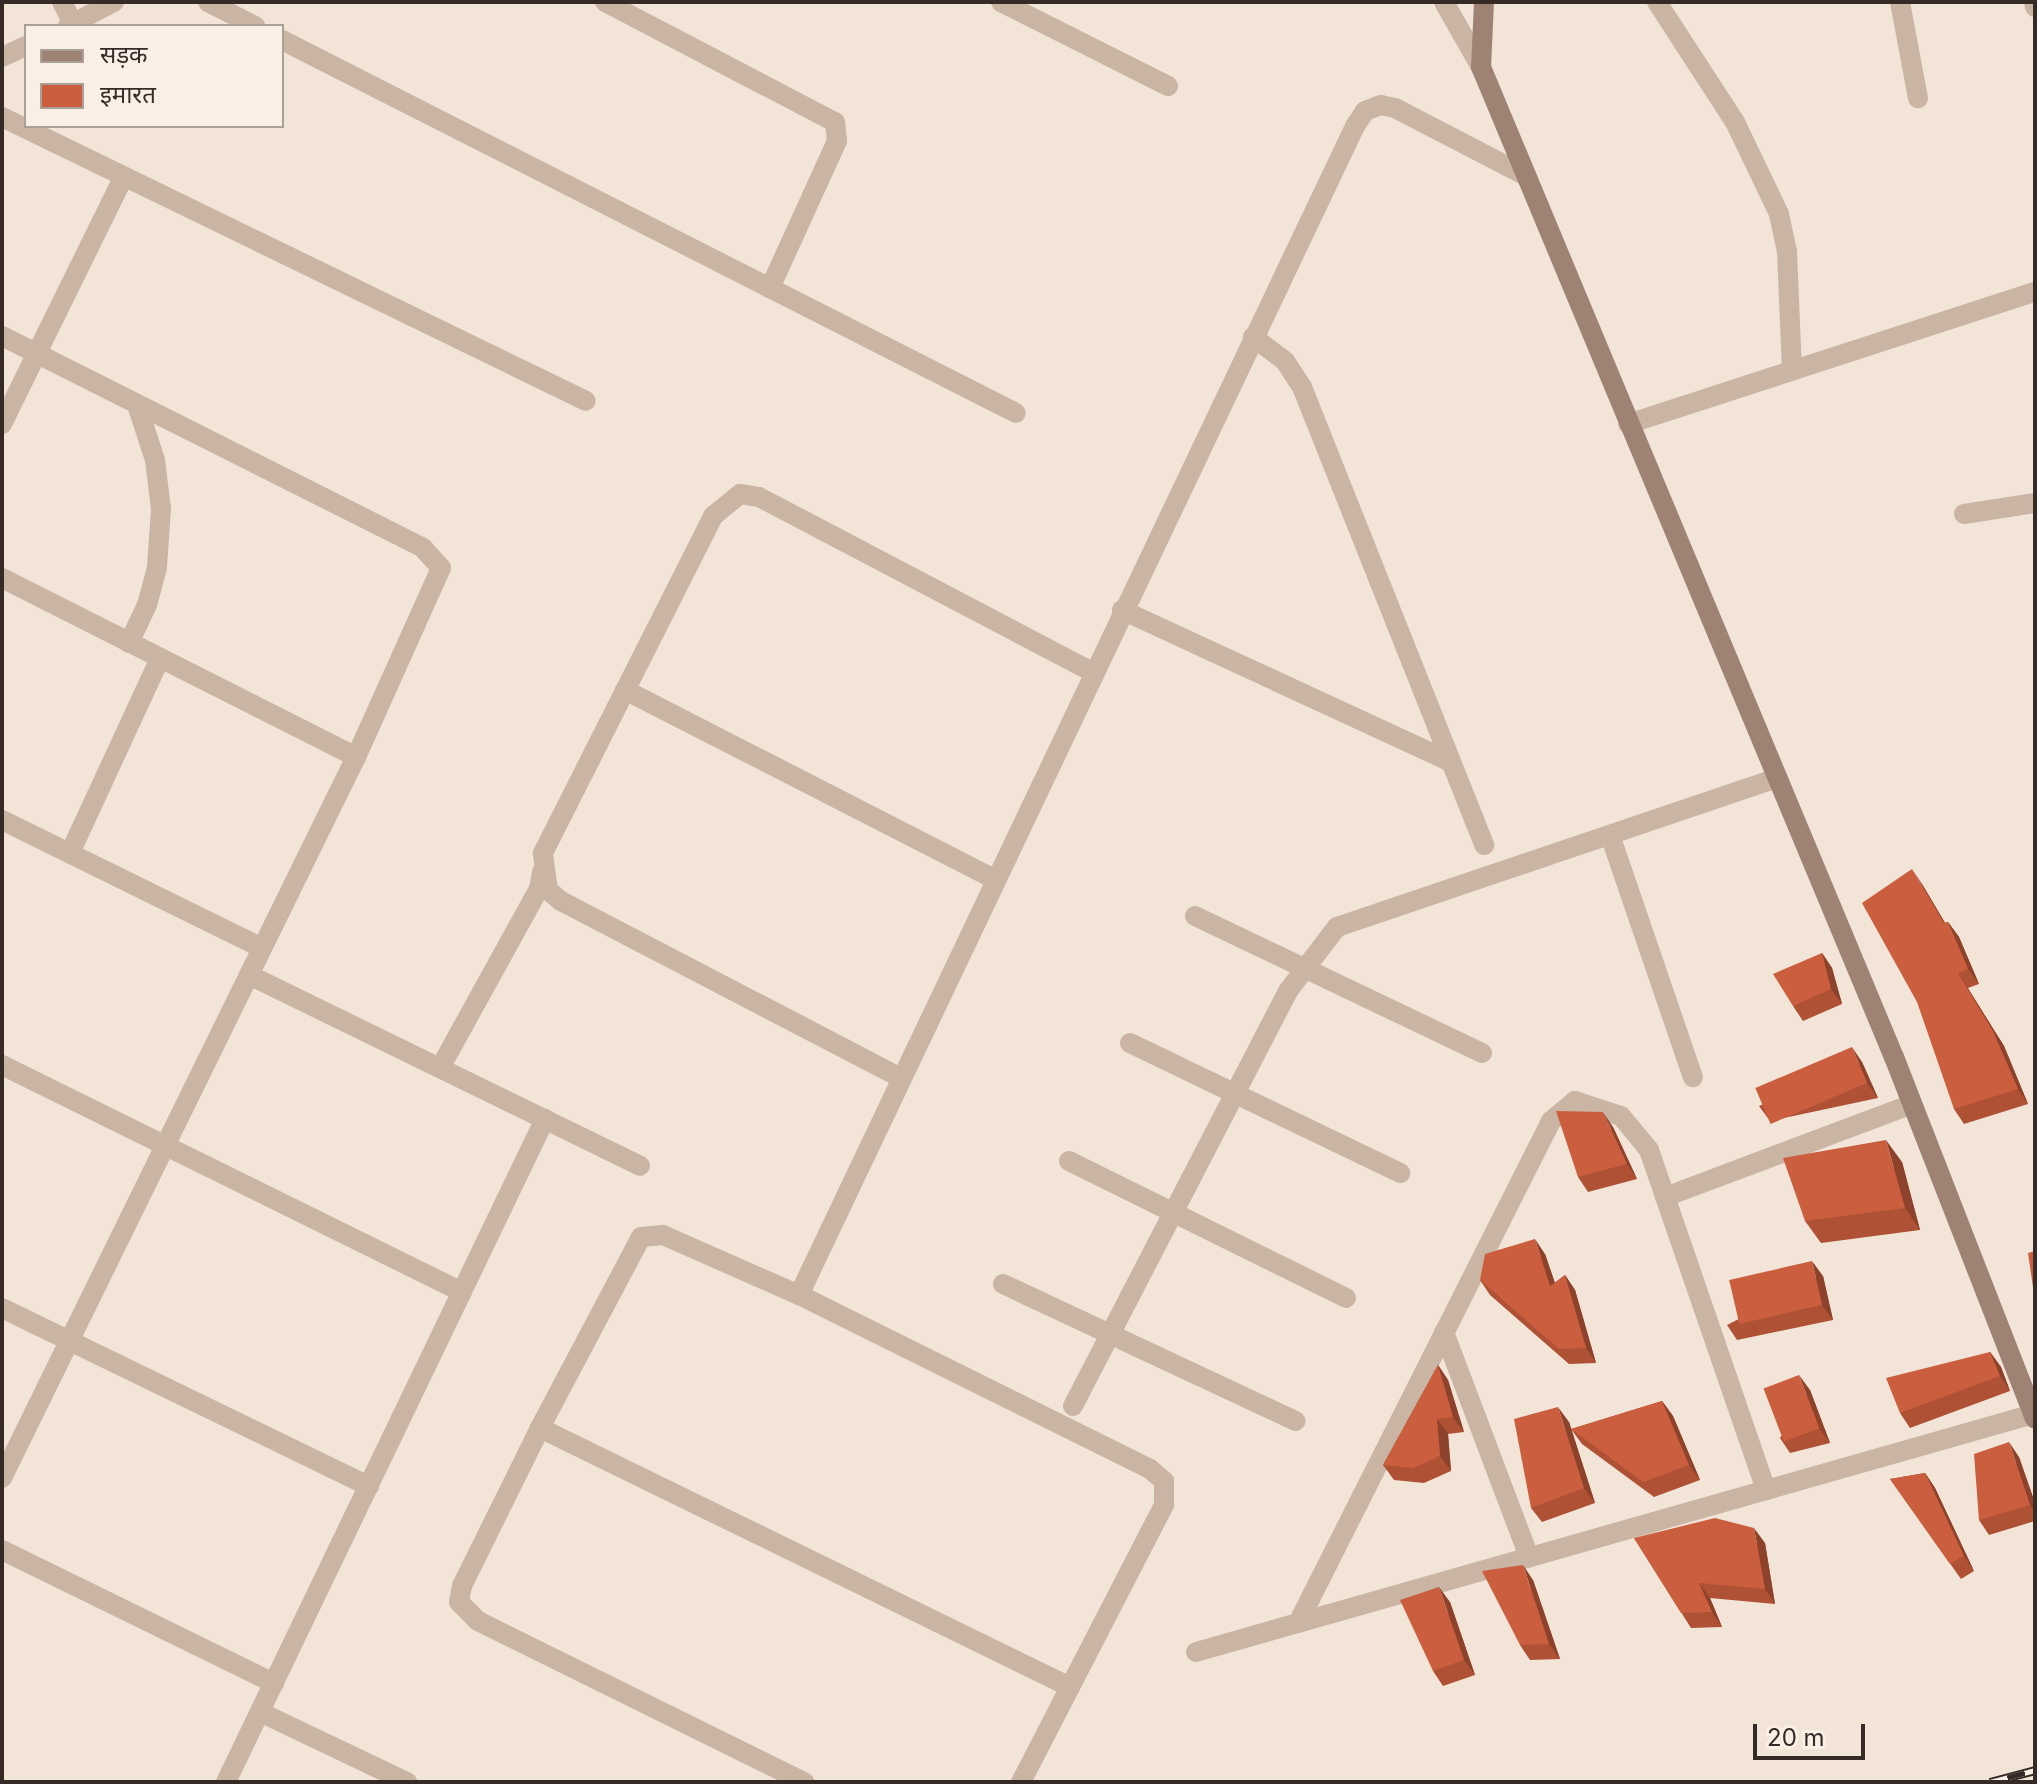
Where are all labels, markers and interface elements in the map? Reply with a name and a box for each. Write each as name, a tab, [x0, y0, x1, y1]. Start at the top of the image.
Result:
legend	[24, 24, 284, 128]
text: सड़क	[100, 40, 148, 69]
text: इमारत	[100, 80, 156, 109]
scale bar	[1757, 1708, 1869, 1758]
text: 20 m	[1767, 1723, 1825, 1752]

